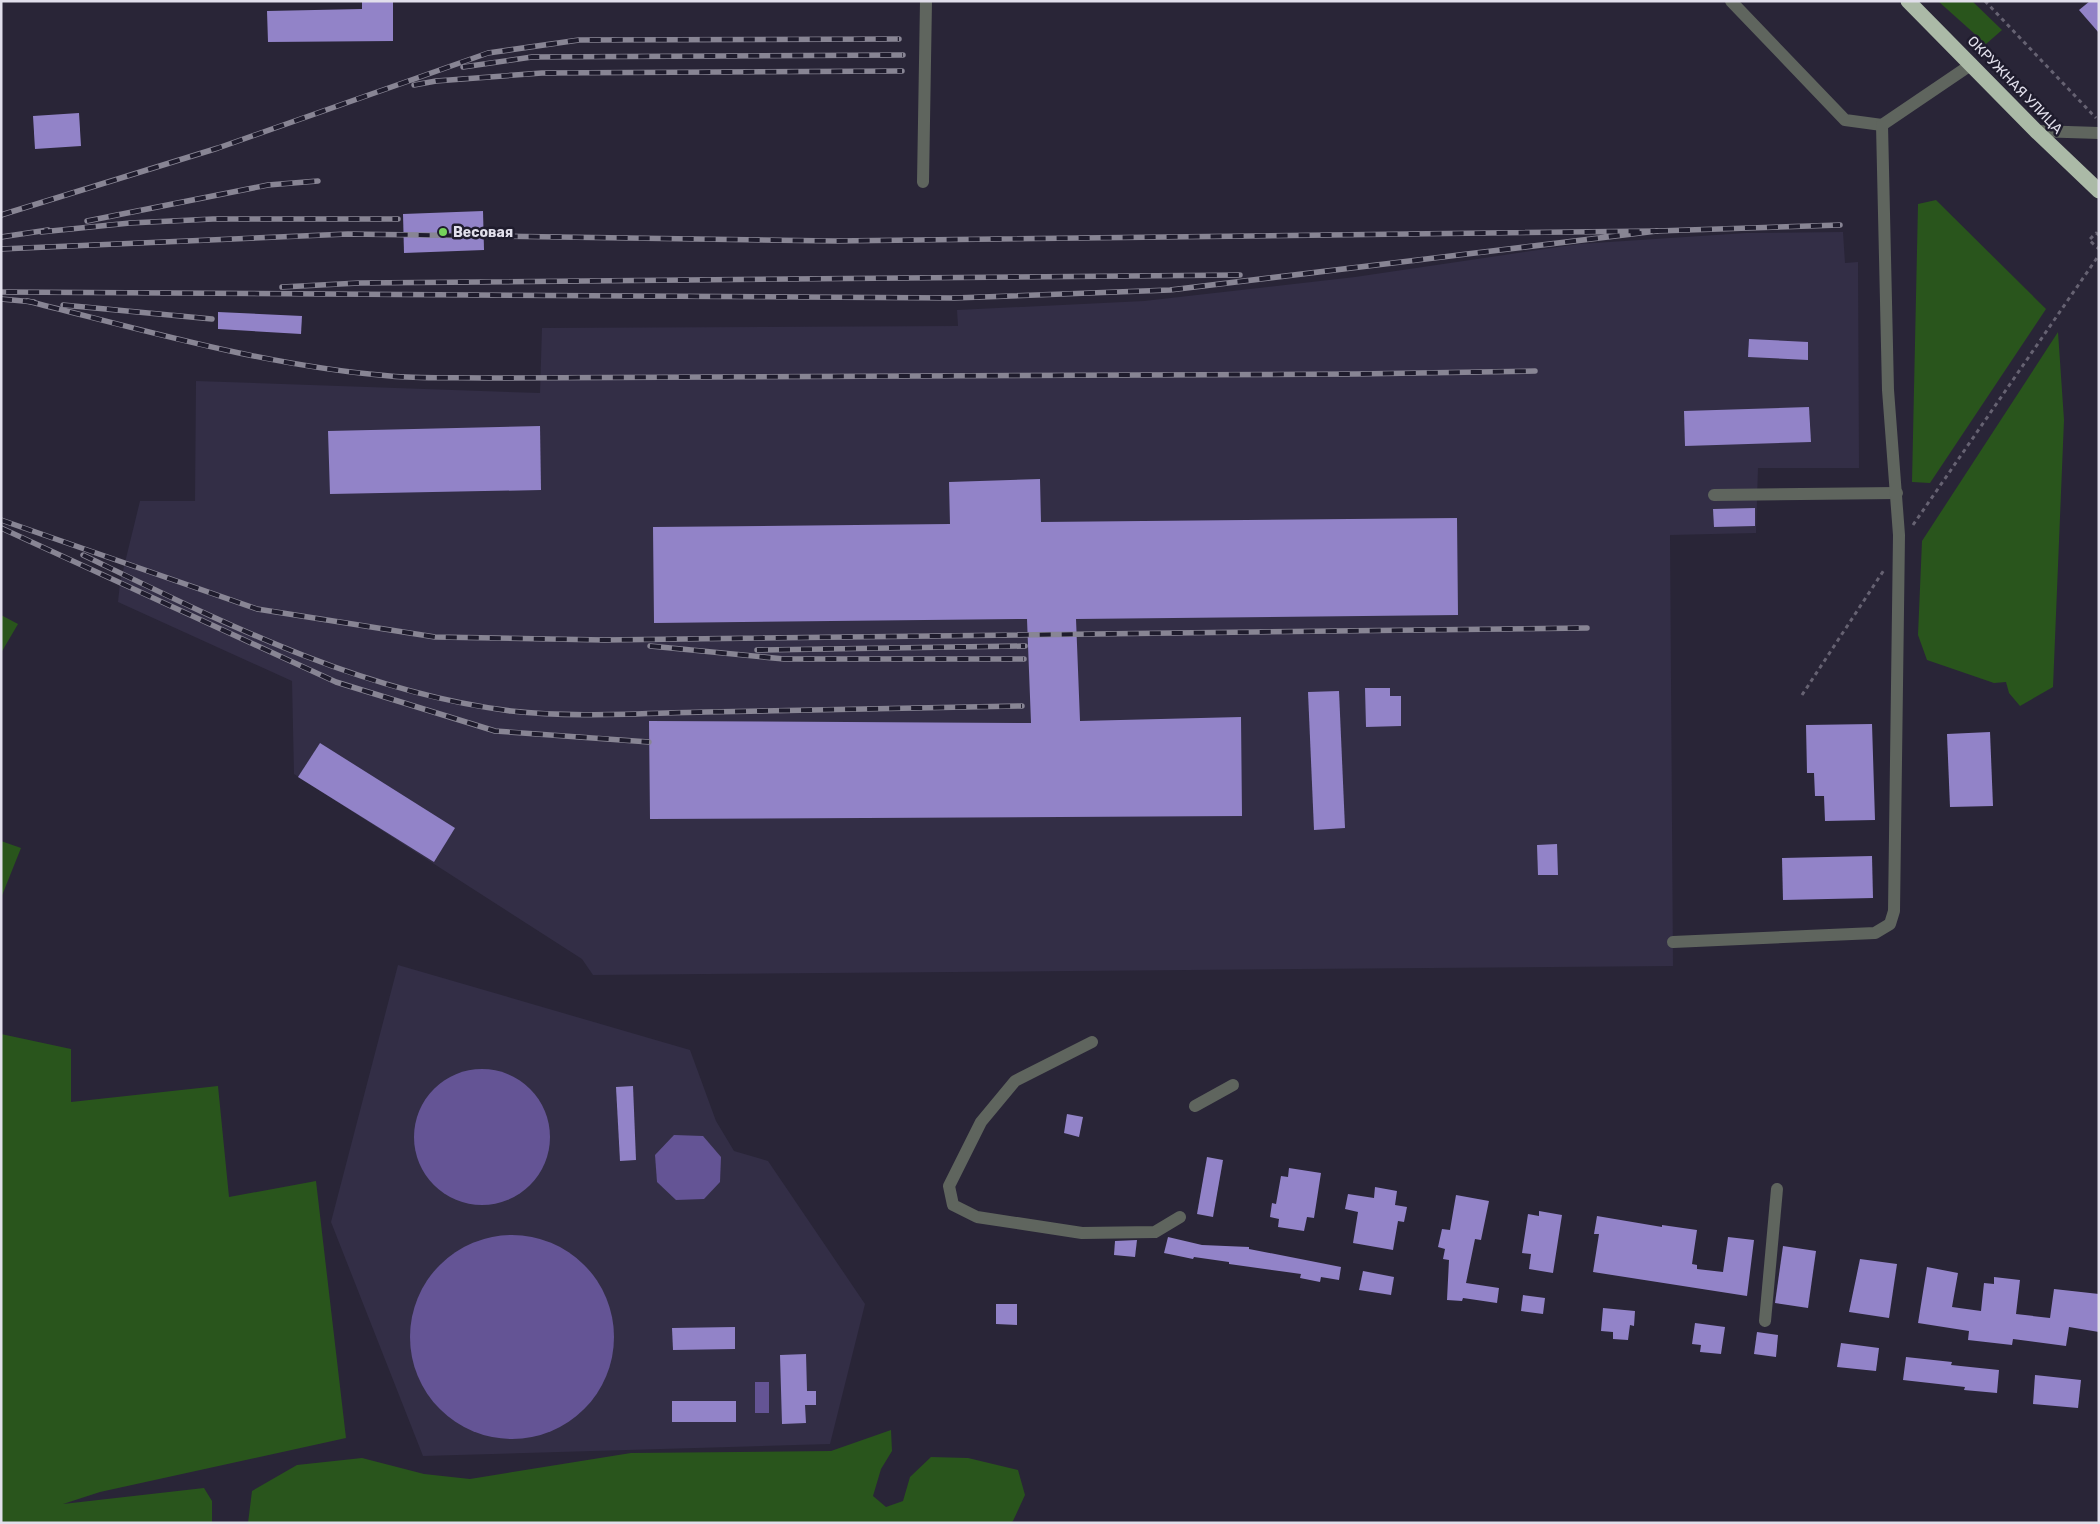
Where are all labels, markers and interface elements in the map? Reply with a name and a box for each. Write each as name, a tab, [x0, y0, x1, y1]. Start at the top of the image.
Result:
street label: ОКРУЖНАЯ УЛИЦА	[1964, 33, 2066, 138]
place label: Весовая	[453, 224, 513, 241]
marker: Весовая	[437, 226, 449, 238]

